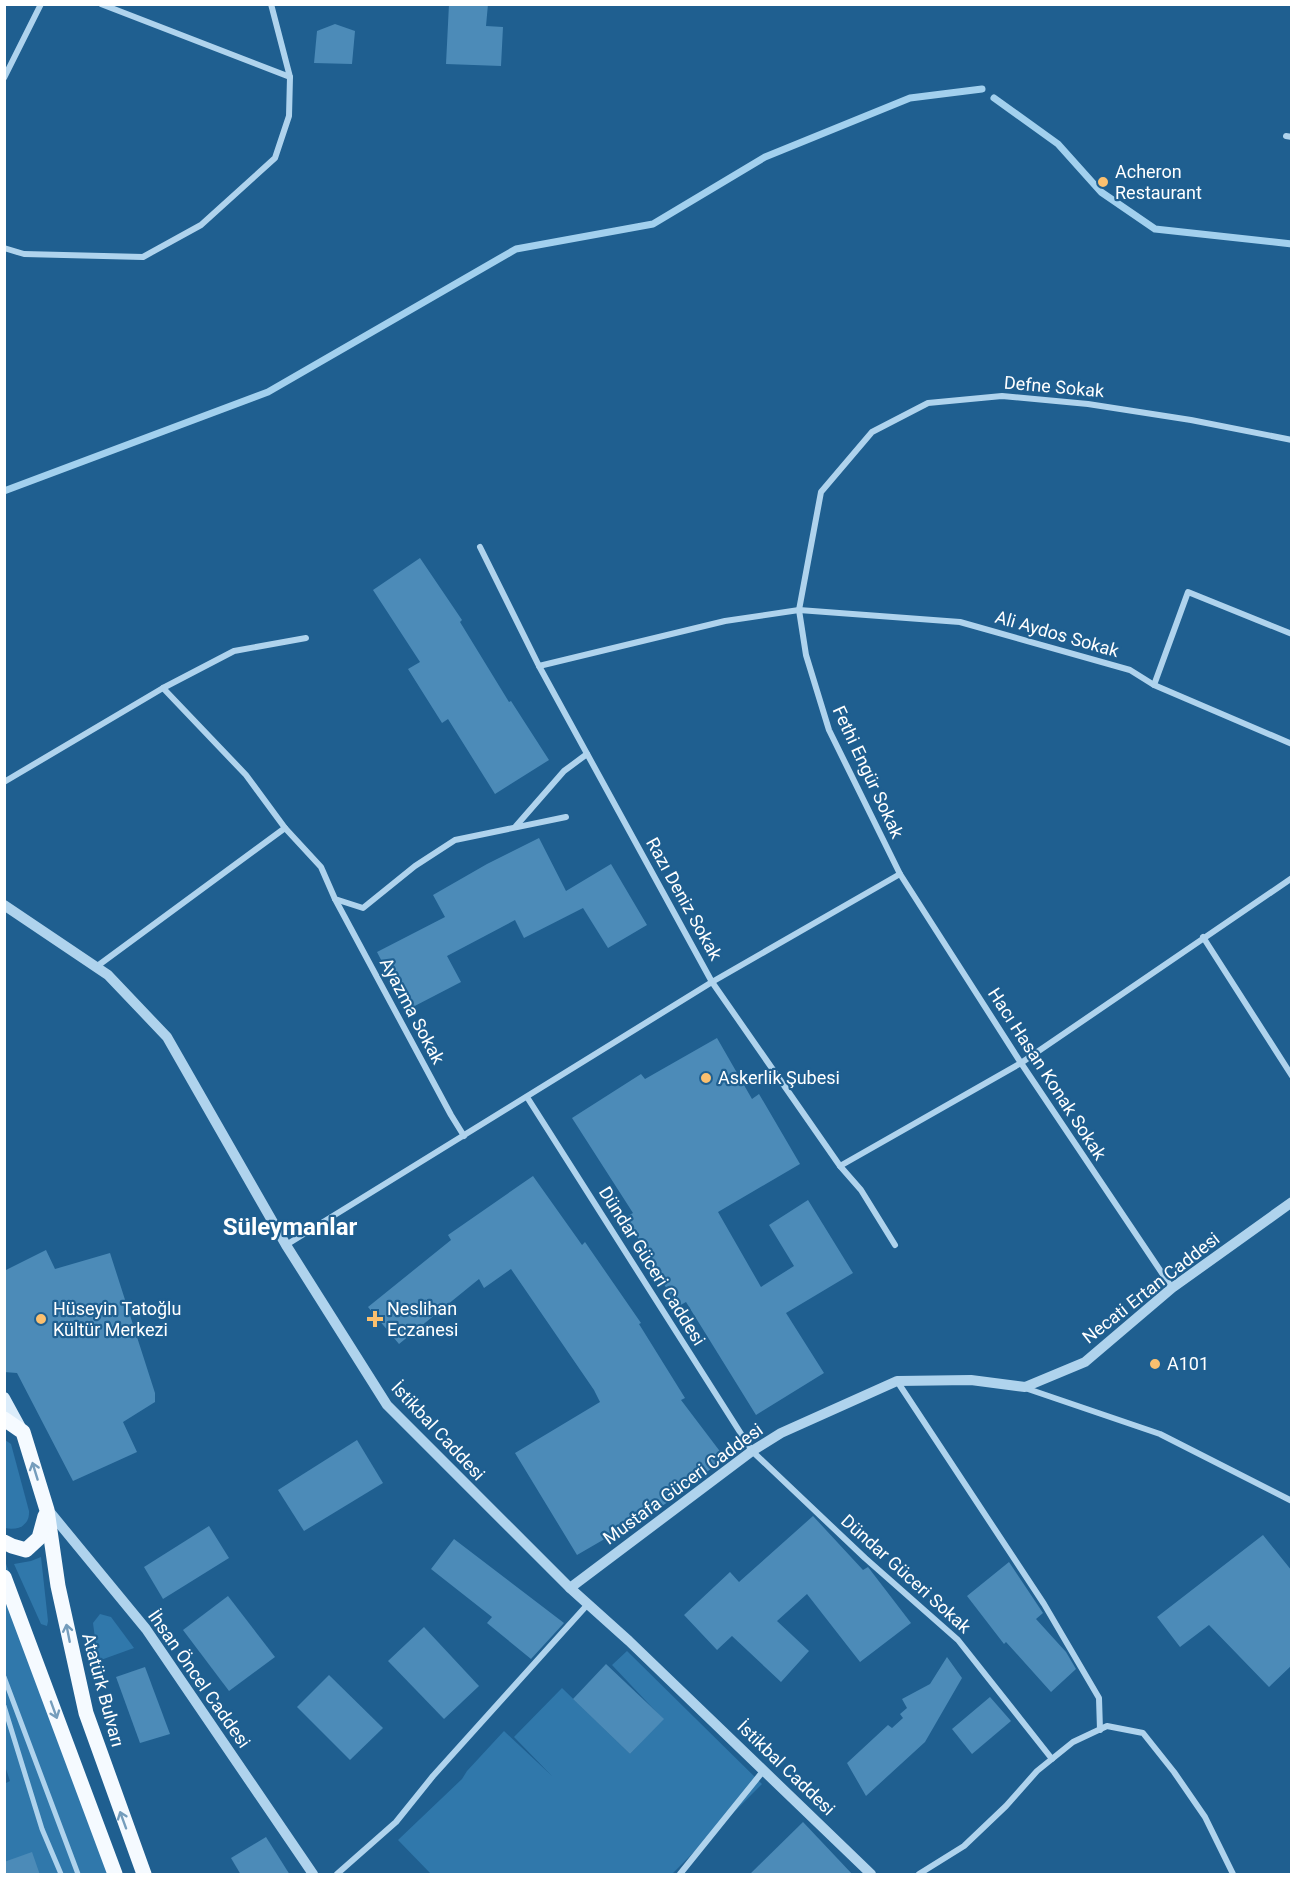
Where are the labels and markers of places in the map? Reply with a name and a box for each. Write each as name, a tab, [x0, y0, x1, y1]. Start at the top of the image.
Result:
place label: Acheron Restaurant	[1115, 161, 1202, 203]
marker: Acheron Restaurant	[1096, 175, 1110, 189]
place label: Askerlik Şubesi	[718, 1067, 840, 1088]
marker: Askerlik Şubesi	[699, 1071, 713, 1085]
place label: Hüseyin Tatoğlu Kültür Merkezi	[53, 1298, 181, 1340]
place label: Neslihan Eczanesi	[387, 1298, 458, 1340]
marker: Hüseyin Tatoğlu Kültür Merkezi	[34, 1312, 48, 1326]
marker: Neslihan Eczanesi	[368, 1312, 382, 1326]
place label: A101	[1167, 1353, 1209, 1374]
marker: A101	[1148, 1357, 1162, 1371]

